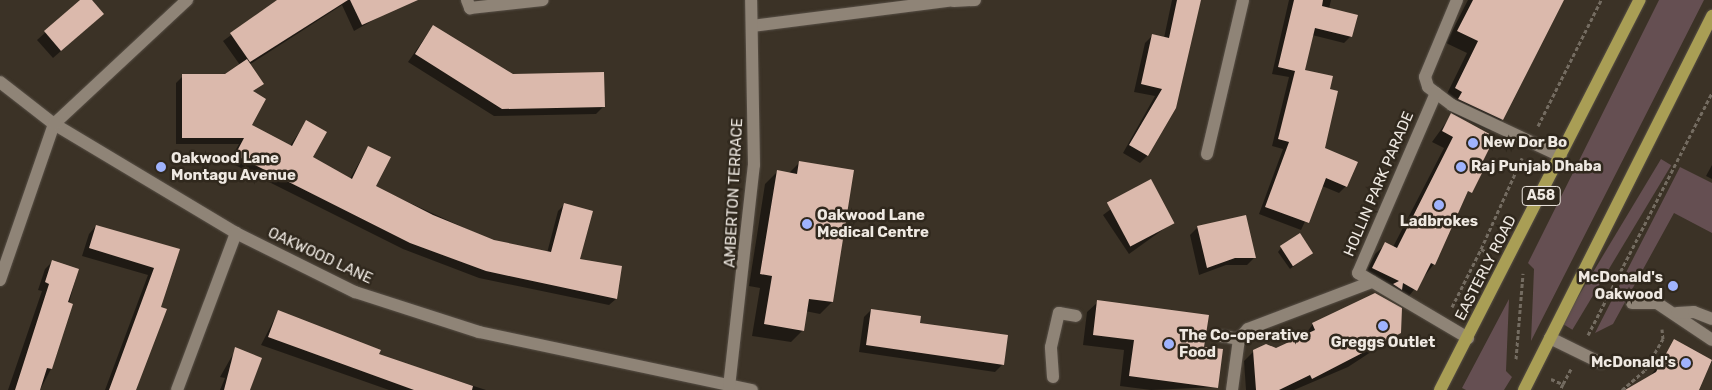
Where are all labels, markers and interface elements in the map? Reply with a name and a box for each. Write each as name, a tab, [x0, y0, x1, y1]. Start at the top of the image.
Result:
street label: HOLLIN PARK PARADE	[1340, 109, 1418, 259]
street label: AMBERTON TERRACE	[721, 118, 747, 268]
place label: New Dor Bo	[1483, 134, 1568, 152]
marker: New Dor Bo	[1467, 137, 1479, 149]
place label: Oakwood Lane Montagu Avenue	[171, 149, 296, 184]
place label: Raj Punjab Dhaba	[1471, 158, 1602, 176]
marker: Oakwood Lane Montagu Avenue	[155, 161, 167, 173]
marker: Raj Punjab Dhaba	[1455, 161, 1467, 173]
road number: A58	[1521, 185, 1561, 208]
marker: Ladbrokes	[1433, 199, 1445, 211]
place label: Oakwood Lane Medical Centre	[817, 206, 929, 241]
street label: EASTERLY ROAD	[1452, 212, 1520, 324]
place label: Ladbrokes	[1400, 213, 1478, 231]
marker: Oakwood Lane Medical Centre	[801, 218, 813, 230]
street label: OAKWOOD LANE	[265, 224, 375, 288]
place label: McDonald's Oakwood	[1578, 268, 1663, 303]
marker: McDonald's Oakwood	[1667, 280, 1679, 292]
marker: Greggs Outlet	[1377, 320, 1389, 332]
place label: The Co-operative Food	[1179, 326, 1309, 361]
place label: Greggs Outlet	[1331, 334, 1435, 352]
marker: The Co-operative Food	[1163, 338, 1175, 350]
place label: McDonald's	[1591, 354, 1676, 372]
marker: McDonald's	[1680, 357, 1692, 369]

